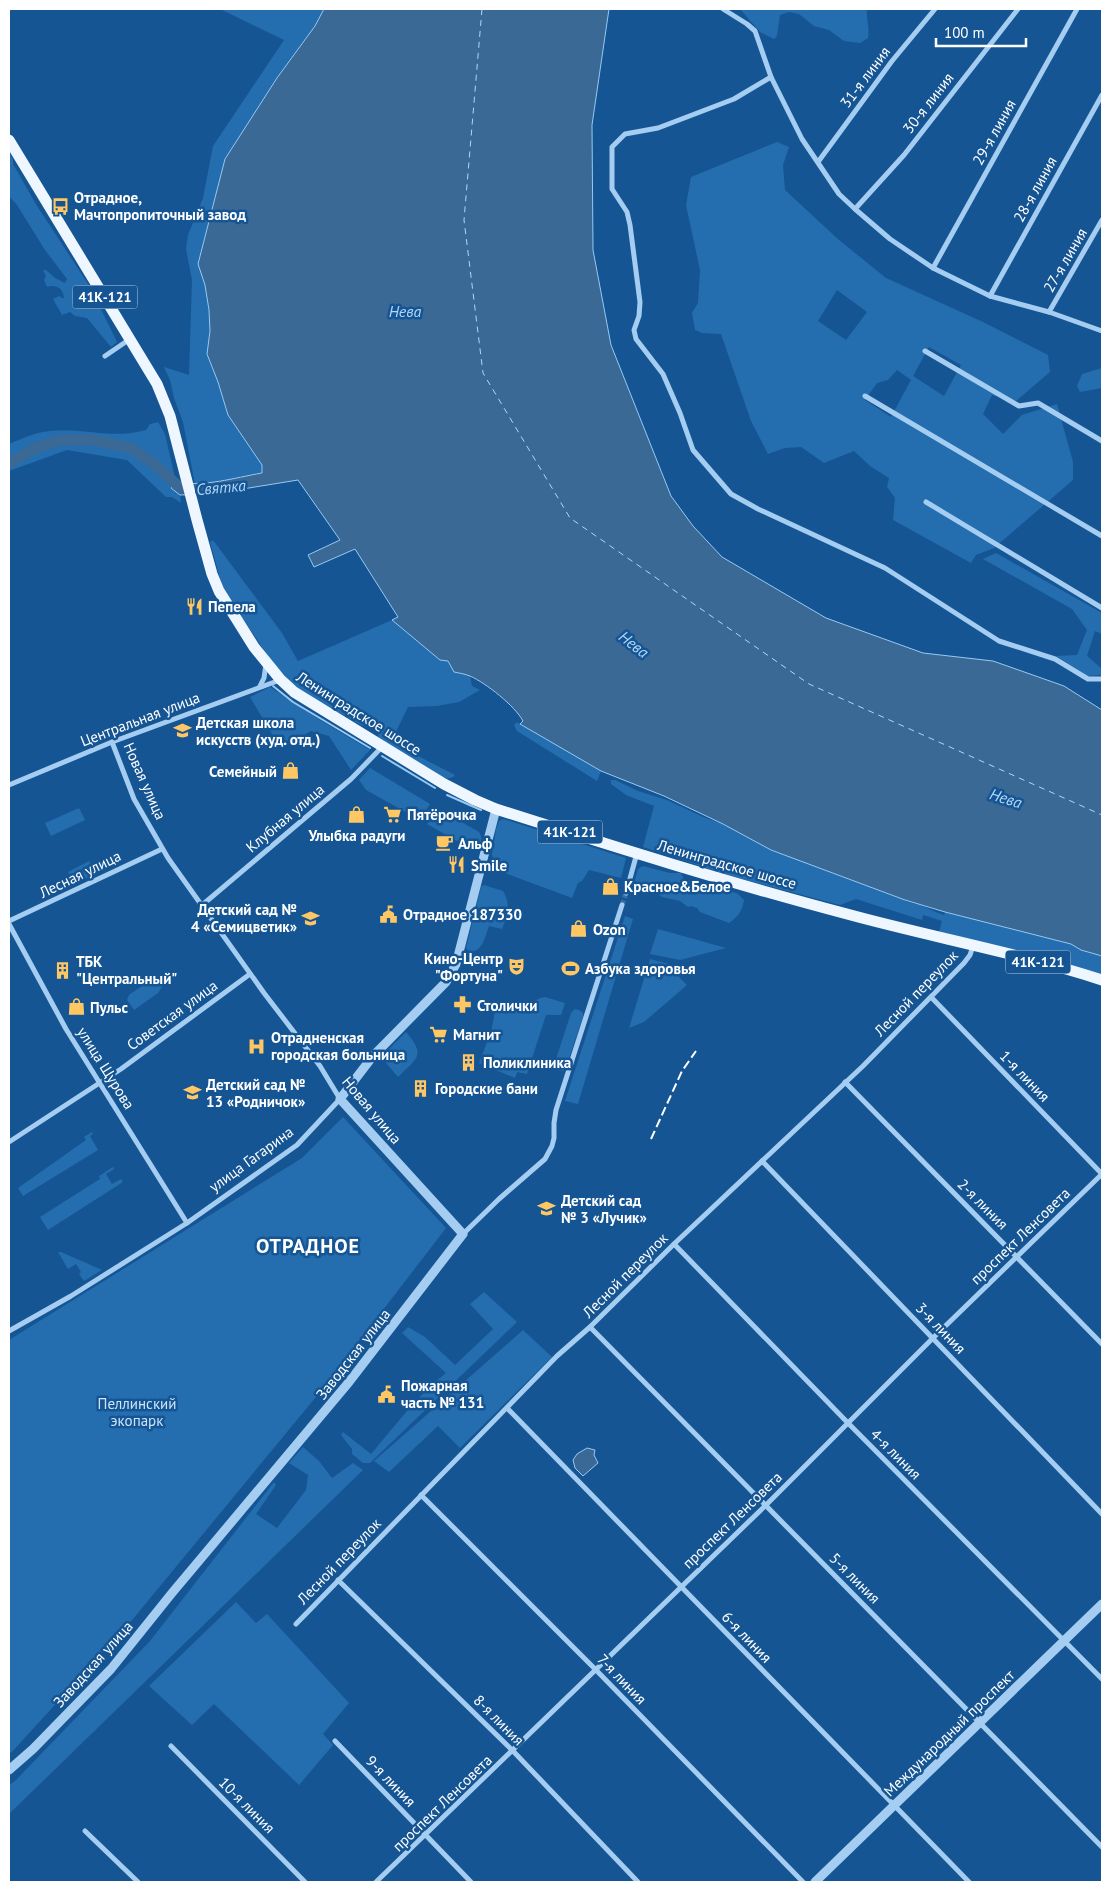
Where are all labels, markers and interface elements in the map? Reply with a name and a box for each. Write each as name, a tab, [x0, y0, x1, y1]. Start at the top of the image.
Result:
scale bar	[936, 15, 1026, 47]
text: 100 m	[944, 23, 985, 42]
street label: 31-я линия	[836, 43, 894, 111]
street label: 30-я линия	[898, 69, 958, 137]
street label: 29-я линия	[968, 96, 1020, 168]
street label: 28-я линия	[1009, 153, 1061, 225]
place label: Отрадное, Мачтопропиточный завод	[74, 188, 246, 224]
bus stop icon: Отрадное, Мачтопропиточный завод	[50, 196, 70, 216]
street label: 27-я линия	[1039, 224, 1091, 296]
road number: 41К-121	[72, 286, 138, 308]
water label: Нева	[389, 301, 422, 321]
water label: Святка	[195, 475, 247, 499]
restaurant icon: Пепела	[184, 596, 204, 616]
place label: Пепела	[208, 597, 256, 616]
water label: Нева	[615, 626, 653, 662]
street label: Ленинградское шоссе	[292, 666, 425, 759]
street label: Центральная улица	[78, 687, 202, 751]
place label: Детская школа искусств (худ. отд.)	[196, 713, 320, 749]
school or university icon: Детская школа искусств (худ. отд.)	[172, 721, 192, 741]
street label: Новая улица	[120, 740, 170, 822]
shop icon: Семейный	[281, 761, 301, 781]
place label: Семейный	[209, 762, 277, 781]
street label: Клубная улица	[242, 780, 328, 856]
water label: Нева	[987, 783, 1025, 813]
shop icon: Улыбка радуги	[347, 804, 367, 824]
supermarket icon: Пятёрочка	[383, 804, 403, 824]
place label: Пятёрочка	[407, 805, 476, 824]
road number: 41К-121	[538, 820, 602, 844]
place label: Улыбка радуги	[307, 826, 406, 845]
cafe icon: Альф	[434, 833, 454, 853]
place label: Альф	[458, 834, 493, 853]
street label: Ленинградское шоссе	[654, 835, 799, 893]
street label: Лесная улица	[35, 846, 124, 902]
restaurant icon: Smile	[447, 855, 467, 875]
place label: Smile	[471, 856, 507, 875]
shop icon: Красное&Белое	[600, 876, 620, 896]
place label: Красное&Белое	[624, 877, 731, 896]
place label: Детский сад № 4 «Семицветик»	[191, 900, 297, 936]
public building icon: Отрадное 187330	[379, 904, 399, 924]
place label: Отрадное 187330	[403, 905, 522, 924]
school or university icon: Детский сад № 4 «Семицветик»	[301, 908, 321, 928]
shop icon: Ozon	[569, 919, 589, 939]
place label: Ozon	[593, 920, 626, 939]
street label: Лесной переулок	[869, 945, 963, 1041]
place label: Кино-Центр "Фортуна"	[424, 949, 503, 985]
road number: 41К-121	[1006, 950, 1070, 974]
place label: ТБК "Центральный"	[76, 952, 177, 988]
theatre icon: Кино-Центр "Фортуна"	[507, 957, 527, 977]
sports icon: Азбука здоровья	[561, 958, 581, 978]
place label: Азбука здоровья	[585, 959, 696, 978]
building icon: ТБК "Центральный"	[52, 960, 72, 980]
street label: Советская улица	[123, 976, 221, 1054]
pharmacy icon: Столички	[453, 995, 473, 1015]
place label: Столички	[477, 996, 538, 1015]
shop icon: Пульс	[66, 997, 86, 1017]
place label: Пульс	[90, 998, 128, 1017]
street label: улица Щурова	[73, 1023, 139, 1113]
supermarket icon: Магнит	[429, 1024, 449, 1044]
place label: Магнит	[453, 1025, 501, 1044]
place label: Отрадненская городская больница	[271, 1028, 405, 1064]
hospital icon: Отрадненская городская больница	[247, 1036, 267, 1056]
street label: 1-я линия	[996, 1046, 1054, 1106]
building icon: Поликлиника	[459, 1052, 479, 1072]
place label: Поликлиника	[483, 1053, 571, 1072]
street label: Новая улица	[338, 1072, 406, 1148]
place label: Детский сад № 13 «Родничок»	[206, 1075, 306, 1111]
building icon: Городские бани	[411, 1078, 431, 1098]
place label: Городские бани	[435, 1079, 538, 1098]
school or university icon: Детский сад № 13 «Родничок»	[182, 1083, 202, 1103]
street label: улица Гагарина	[205, 1122, 297, 1196]
street label: 2-я линия	[954, 1175, 1012, 1233]
street label: проспект Ленсовета	[966, 1184, 1074, 1288]
place label: Детский сад № 3 «Лучик»	[561, 1191, 647, 1227]
school or university icon: Детский сад № 3 «Лучик»	[537, 1199, 557, 1219]
street label: Лесной переулок	[578, 1228, 672, 1322]
district label: ОТРАДНОЕ	[256, 1233, 360, 1259]
street label: 3-я линия	[912, 1298, 970, 1358]
street label: Заводская улица	[312, 1305, 394, 1403]
place label: Пожарная часть № 131	[401, 1376, 484, 1412]
public building icon: Пожарная часть № 131	[377, 1384, 397, 1404]
park label: Пеллинский экопарк	[98, 1394, 176, 1430]
street label: 4-я линия	[867, 1425, 925, 1483]
street label: проспект Ленсовета	[678, 1468, 786, 1572]
street label: Лесной переулок	[292, 1513, 386, 1609]
street label: 5-я линия	[826, 1549, 884, 1607]
street label: 6-я линия	[718, 1607, 776, 1667]
street label: Заводская улица	[49, 1617, 137, 1711]
street label: 7-я линия	[593, 1650, 651, 1708]
street label: Международный проспект	[880, 1666, 1018, 1800]
street label: 8-я линия	[470, 1691, 528, 1749]
street label: 9-я линия	[362, 1751, 420, 1811]
street label: проспект Ленсовета	[388, 1751, 496, 1855]
street label: 10-я линия	[215, 1773, 279, 1837]

